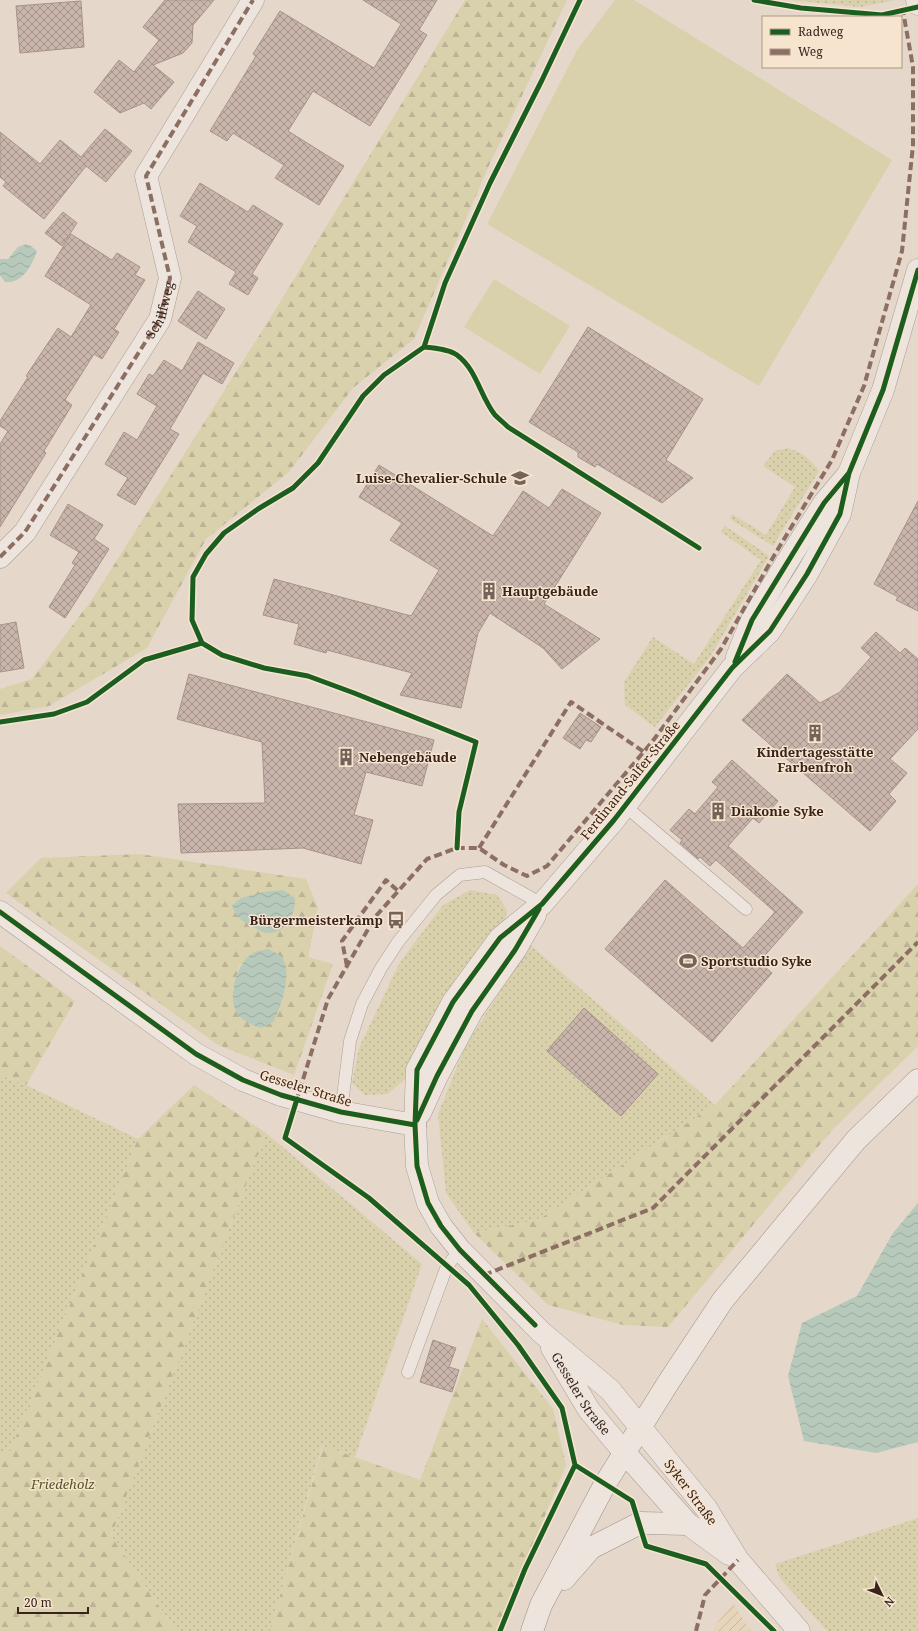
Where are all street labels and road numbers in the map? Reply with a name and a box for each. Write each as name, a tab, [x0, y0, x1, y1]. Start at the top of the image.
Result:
street label: Schilfweg	[141, 280, 178, 342]
street label: Ferdinand-Salfer-Straße	[576, 716, 684, 844]
street label: Gesseler Straße	[258, 1065, 354, 1111]
street label: Gesseler Straße	[547, 1349, 615, 1439]
street label: Syker Straße	[660, 1455, 722, 1529]

